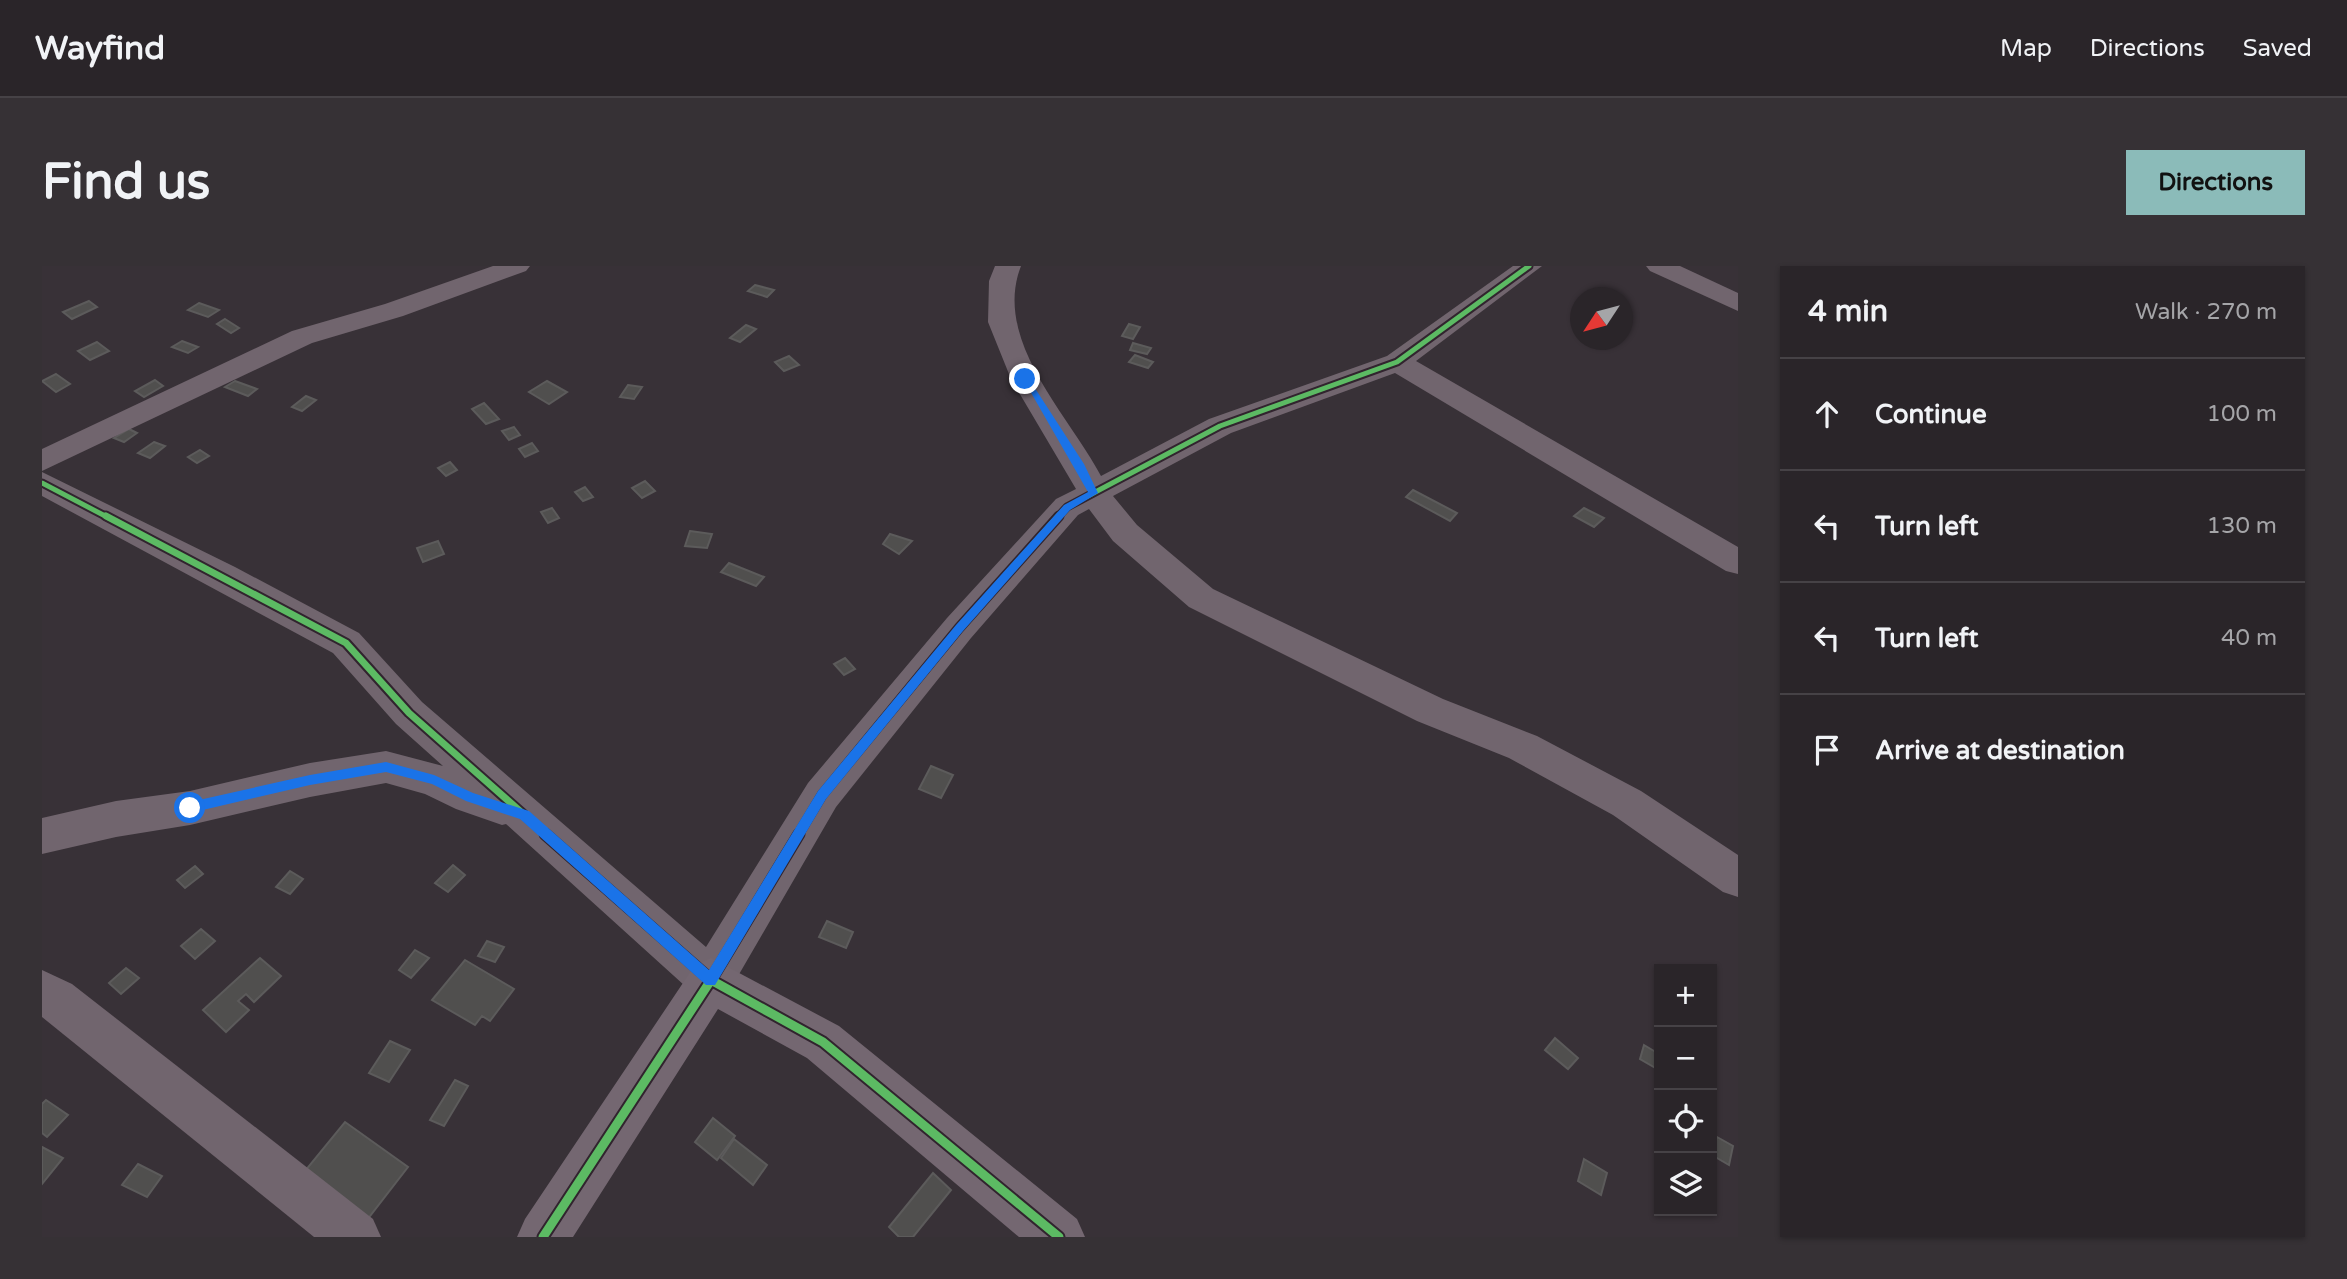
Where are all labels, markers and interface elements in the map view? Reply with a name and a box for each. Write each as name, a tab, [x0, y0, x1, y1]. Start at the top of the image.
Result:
text: Wayfind	[35, 29, 165, 68]
text: Map	[2000, 34, 2052, 63]
text: Directions	[2090, 34, 2205, 63]
text: Saved	[2243, 34, 2312, 63]
button: Directions	[2126, 150, 2305, 215]
text: Find us	[42, 153, 210, 212]
north arrow	[1570, 287, 1633, 350]
text: 4 min	[1808, 293, 1888, 330]
text: Walk · 270 m	[2135, 298, 2277, 326]
route end	[1009, 363, 1040, 394]
icon: ahead	[1808, 395, 1846, 433]
text: Continue	[1875, 399, 1987, 430]
text: 100 m	[2207, 400, 2277, 428]
icon: left	[1808, 507, 1846, 545]
text: Turn left	[1875, 511, 1978, 542]
text: 130 m	[2207, 512, 2277, 540]
icon: left	[1808, 619, 1846, 657]
text: Turn left	[1875, 623, 1978, 654]
text: 40 m	[2221, 624, 2277, 652]
icon: arrive	[1808, 731, 1846, 769]
text: Arrive at destination	[1875, 735, 2125, 766]
route start	[174, 792, 205, 823]
map controls	[1654, 964, 1717, 1216]
button: +	[1654, 964, 1717, 1027]
button: −	[1654, 1027, 1717, 1090]
button: locate	[1654, 1090, 1717, 1153]
button: layers	[1654, 1153, 1717, 1216]

